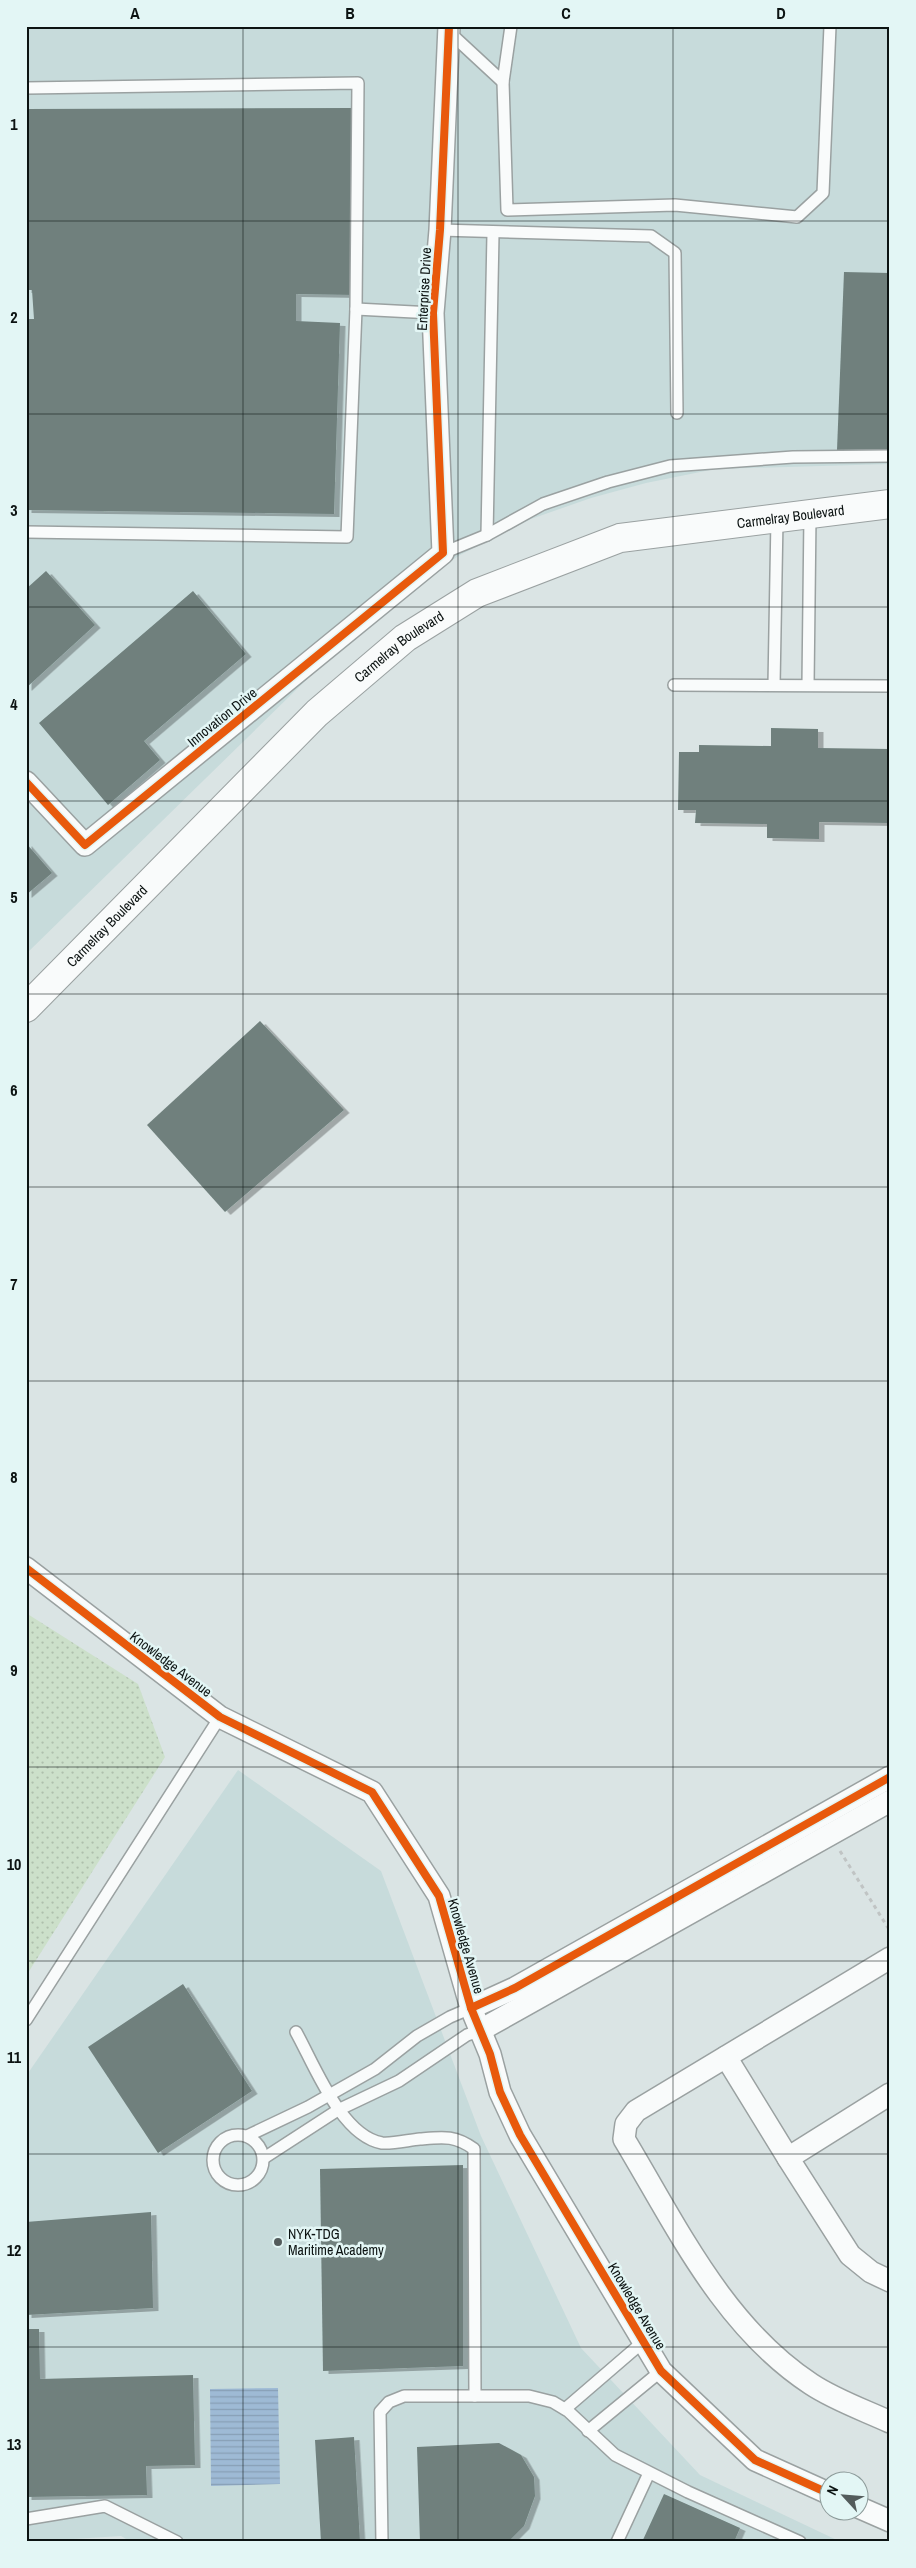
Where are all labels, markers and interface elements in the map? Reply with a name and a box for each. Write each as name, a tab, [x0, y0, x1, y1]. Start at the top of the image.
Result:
text: A	[130, 2, 140, 24]
text: B	[345, 2, 355, 24]
text: C	[561, 2, 571, 24]
text: D	[776, 2, 786, 24]
text: 1	[10, 113, 18, 135]
street label: Enterprise Drive	[413, 247, 435, 331]
text: 2	[10, 306, 18, 328]
text: 3	[10, 499, 18, 521]
street label: Carmelray Boulevard	[736, 501, 845, 532]
street label: Carmelray Boulevard	[350, 607, 447, 686]
street label: Innovation Drive	[184, 683, 260, 751]
text: 4	[10, 693, 18, 715]
street label: Carmelray Boulevard	[62, 881, 151, 971]
text: 5	[10, 886, 18, 908]
text: 6	[10, 1079, 18, 1101]
text: 7	[10, 1273, 18, 1295]
text: 8	[10, 1466, 18, 1488]
street label: Knowledge Avenue	[126, 1627, 216, 1701]
text: 9	[10, 1659, 18, 1681]
text: 10	[7, 1853, 21, 1875]
street label: Knowledge Avenue	[444, 1896, 488, 1996]
text: 11	[7, 2046, 22, 2068]
place label: NYK-TDG Maritime Academy	[288, 2225, 384, 2259]
marker: NYK-TDG Maritime Academy	[272, 2236, 284, 2248]
text: 12	[7, 2239, 21, 2261]
street label: Knowledge Avenue	[604, 2259, 670, 2353]
text: 13	[7, 2433, 21, 2455]
north arrow	[818, 2470, 868, 2520]
text: N	[822, 2483, 842, 2498]

